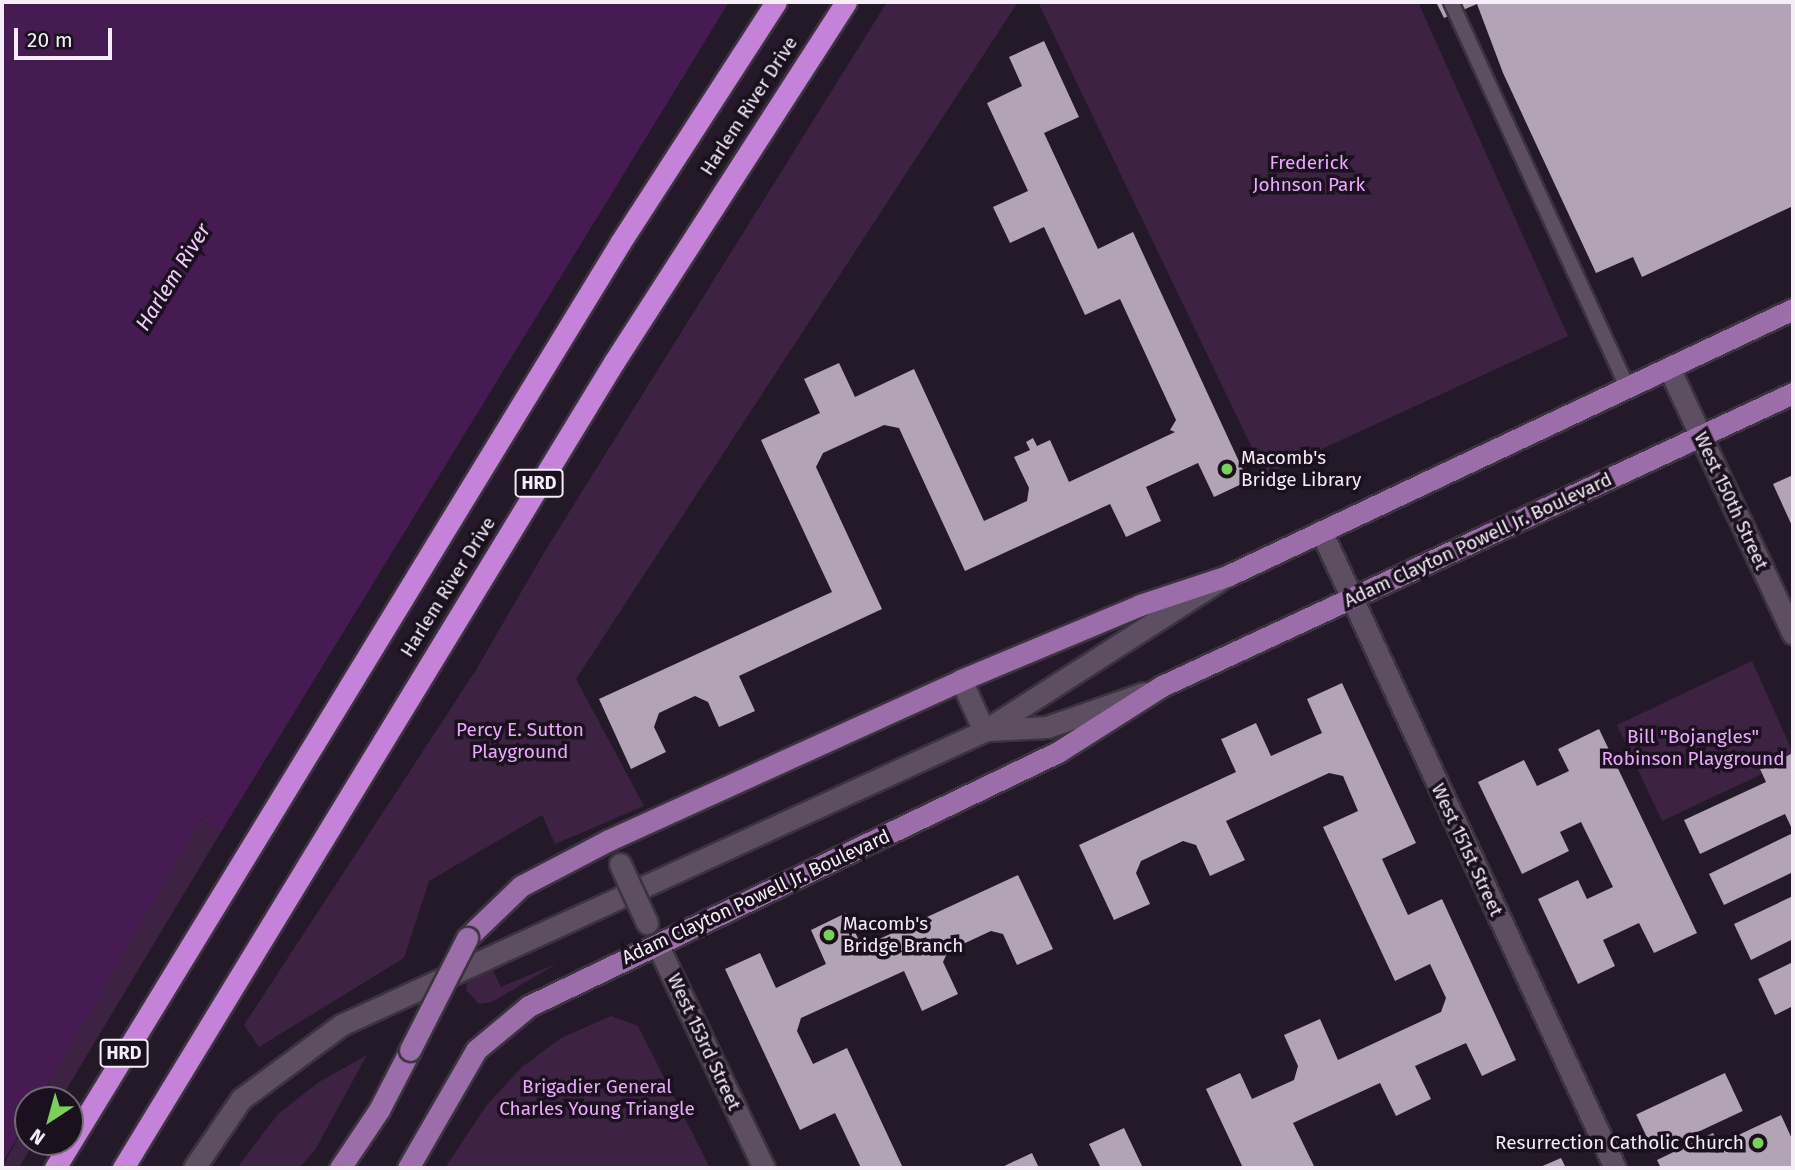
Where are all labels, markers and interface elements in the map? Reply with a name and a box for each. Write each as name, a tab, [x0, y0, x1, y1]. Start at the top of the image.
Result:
scale bar	[18, 14, 116, 58]
text: 20 m	[27, 27, 73, 53]
street label: Harlem River Drive	[696, 32, 802, 180]
park label: Frederick Johnson Park	[1253, 152, 1365, 196]
water label: Harlem River	[130, 219, 216, 335]
street label: West 150th Street	[1689, 428, 1773, 574]
place label: Macomb's Bridge Library	[1241, 447, 1361, 491]
marker: Macomb's Bridge Library	[1219, 461, 1235, 477]
road number: HRD	[514, 468, 564, 498]
street label: Adam Clayton Powell Jr. Boulevard	[1340, 468, 1616, 612]
street label: Harlem River Drive	[396, 513, 500, 661]
park label: Percy E. Sutton Playground	[456, 719, 584, 763]
park label: Bill "Bojangles" Robinson Playground	[1601, 726, 1785, 770]
street label: West 151st Street	[1426, 780, 1508, 920]
street label: Adam Clayton Powell Jr. Boulevard	[618, 825, 894, 969]
place label: Macomb's Bridge Branch	[843, 913, 963, 957]
marker: Macomb's Bridge Branch	[821, 927, 837, 943]
street label: West 153rd Street	[662, 970, 746, 1114]
road number: HRD	[100, 1038, 148, 1068]
park label: Brigadier General Charles Young Triangle	[499, 1076, 695, 1120]
north arrow	[14, 1086, 84, 1156]
text: N	[26, 1124, 49, 1150]
place label: Resurrection Catholic Church	[1495, 1132, 1744, 1154]
marker: Resurrection Catholic Church	[1750, 1135, 1766, 1151]

